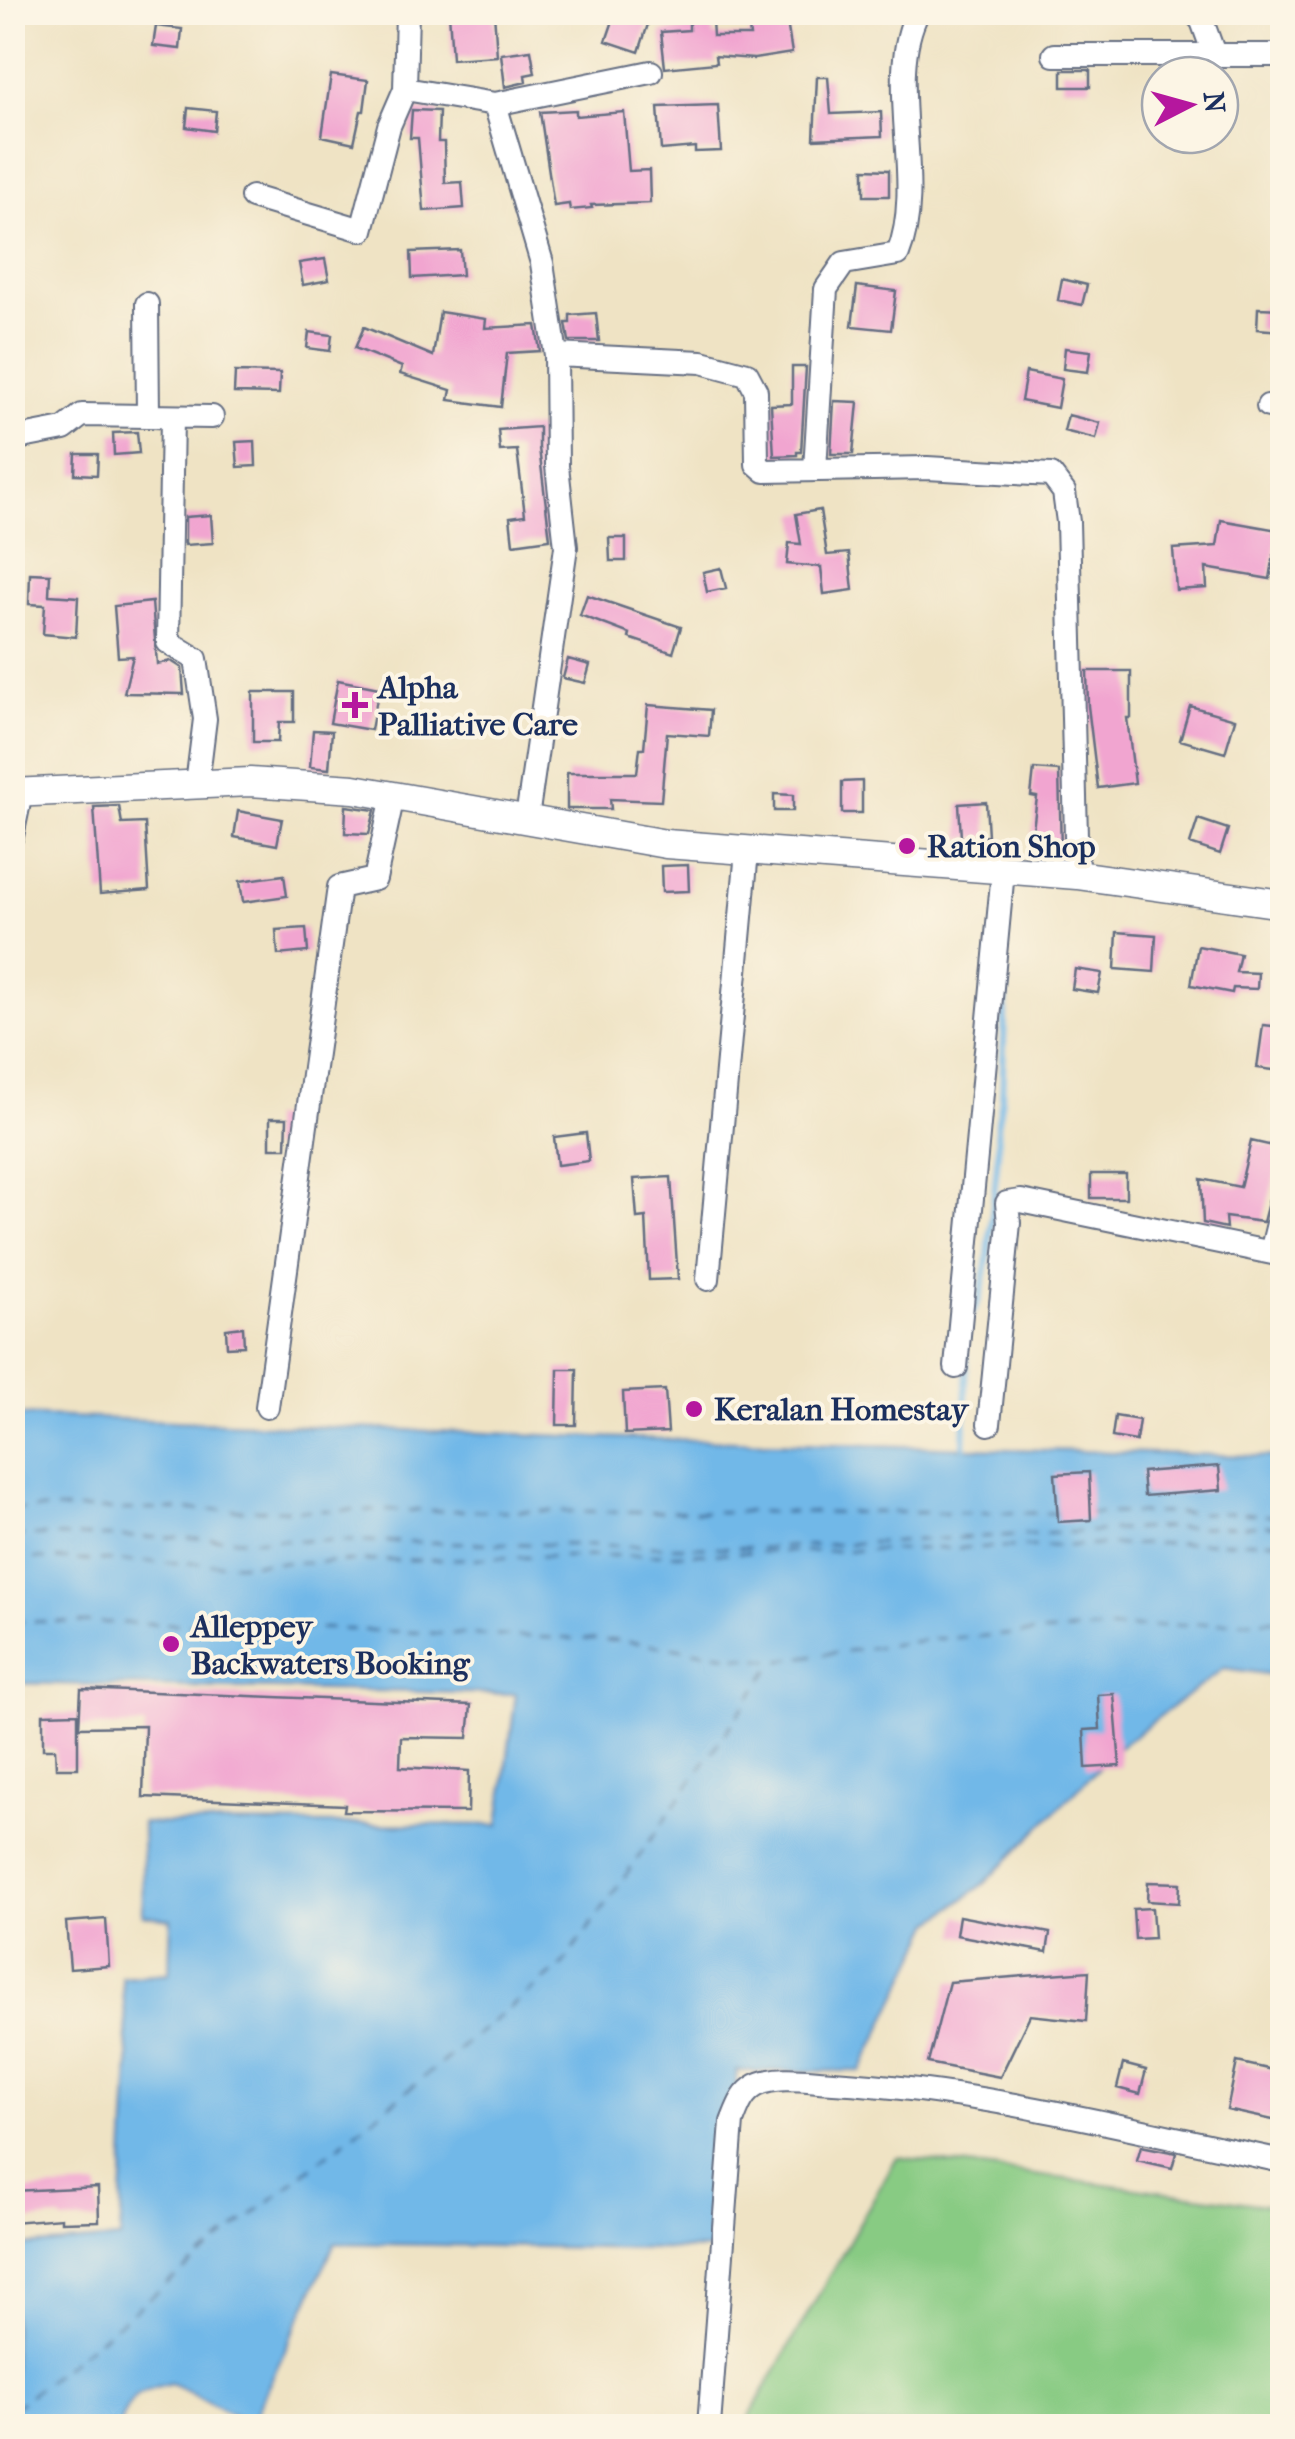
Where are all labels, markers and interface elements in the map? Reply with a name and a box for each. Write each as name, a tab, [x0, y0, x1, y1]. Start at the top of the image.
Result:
north arrow	[1140, 55, 1240, 155]
text: N	[1197, 90, 1232, 115]
place label: Alpha Palliative Care	[376, 669, 578, 743]
marker: Alpha Palliative Care	[342, 692, 368, 718]
place label: Ration Shop	[927, 828, 1096, 865]
marker: Ration Shop	[896, 835, 918, 857]
place label: Keralan Homestay	[714, 1391, 970, 1428]
marker: Keralan Homestay	[683, 1398, 705, 1420]
place label: Alleppey Backwaters Booking	[189, 1608, 471, 1682]
marker: Alleppey Backwaters Booking	[160, 1633, 182, 1655]

